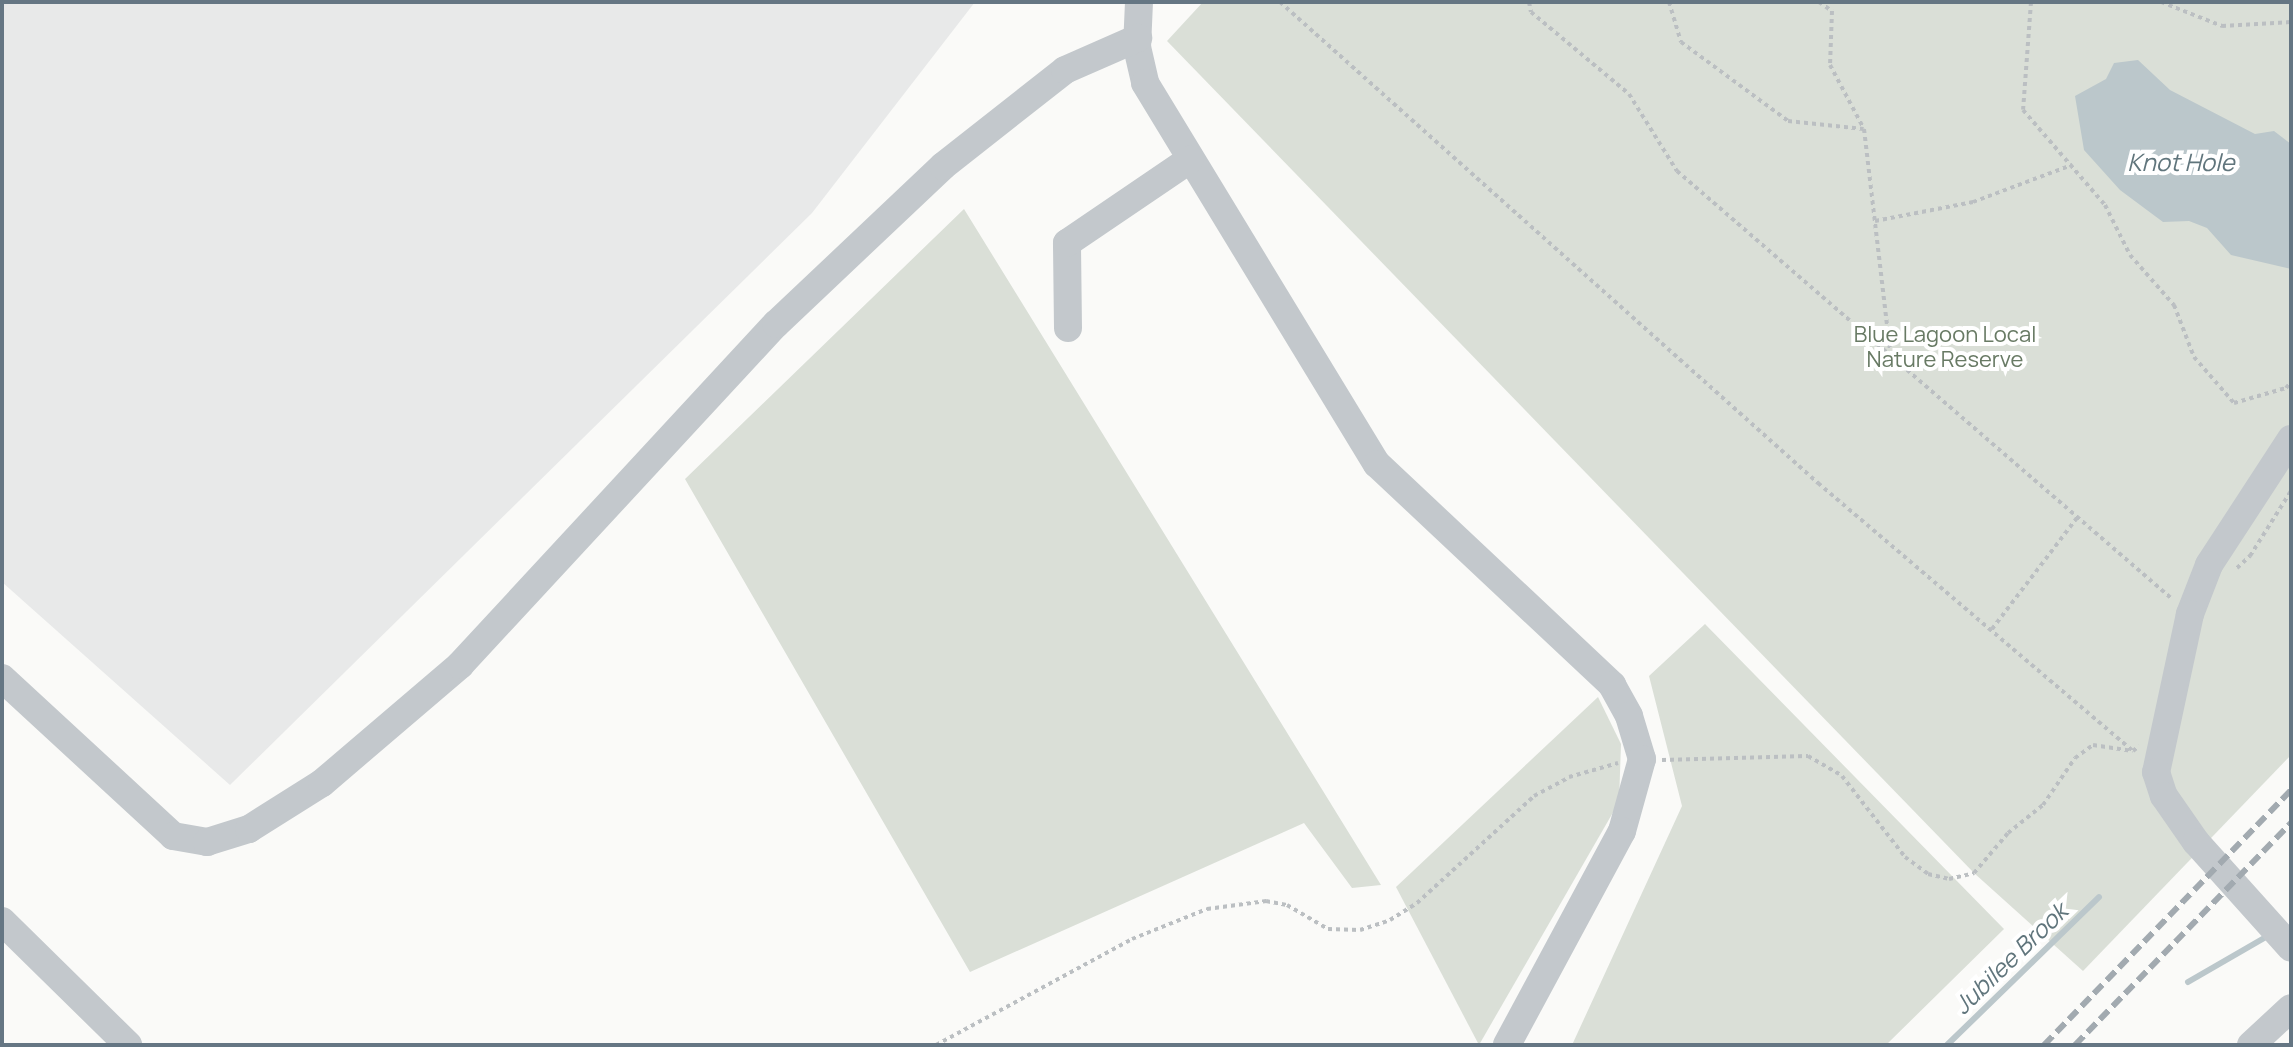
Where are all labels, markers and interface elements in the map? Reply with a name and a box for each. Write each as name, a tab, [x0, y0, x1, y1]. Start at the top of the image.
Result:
water label: Knot Hole	[2127, 148, 2235, 176]
park label: Blue Lagoon Local Nature Reserve	[1854, 321, 2036, 372]
water label: Jubilee Brook	[1947, 897, 2073, 1019]

